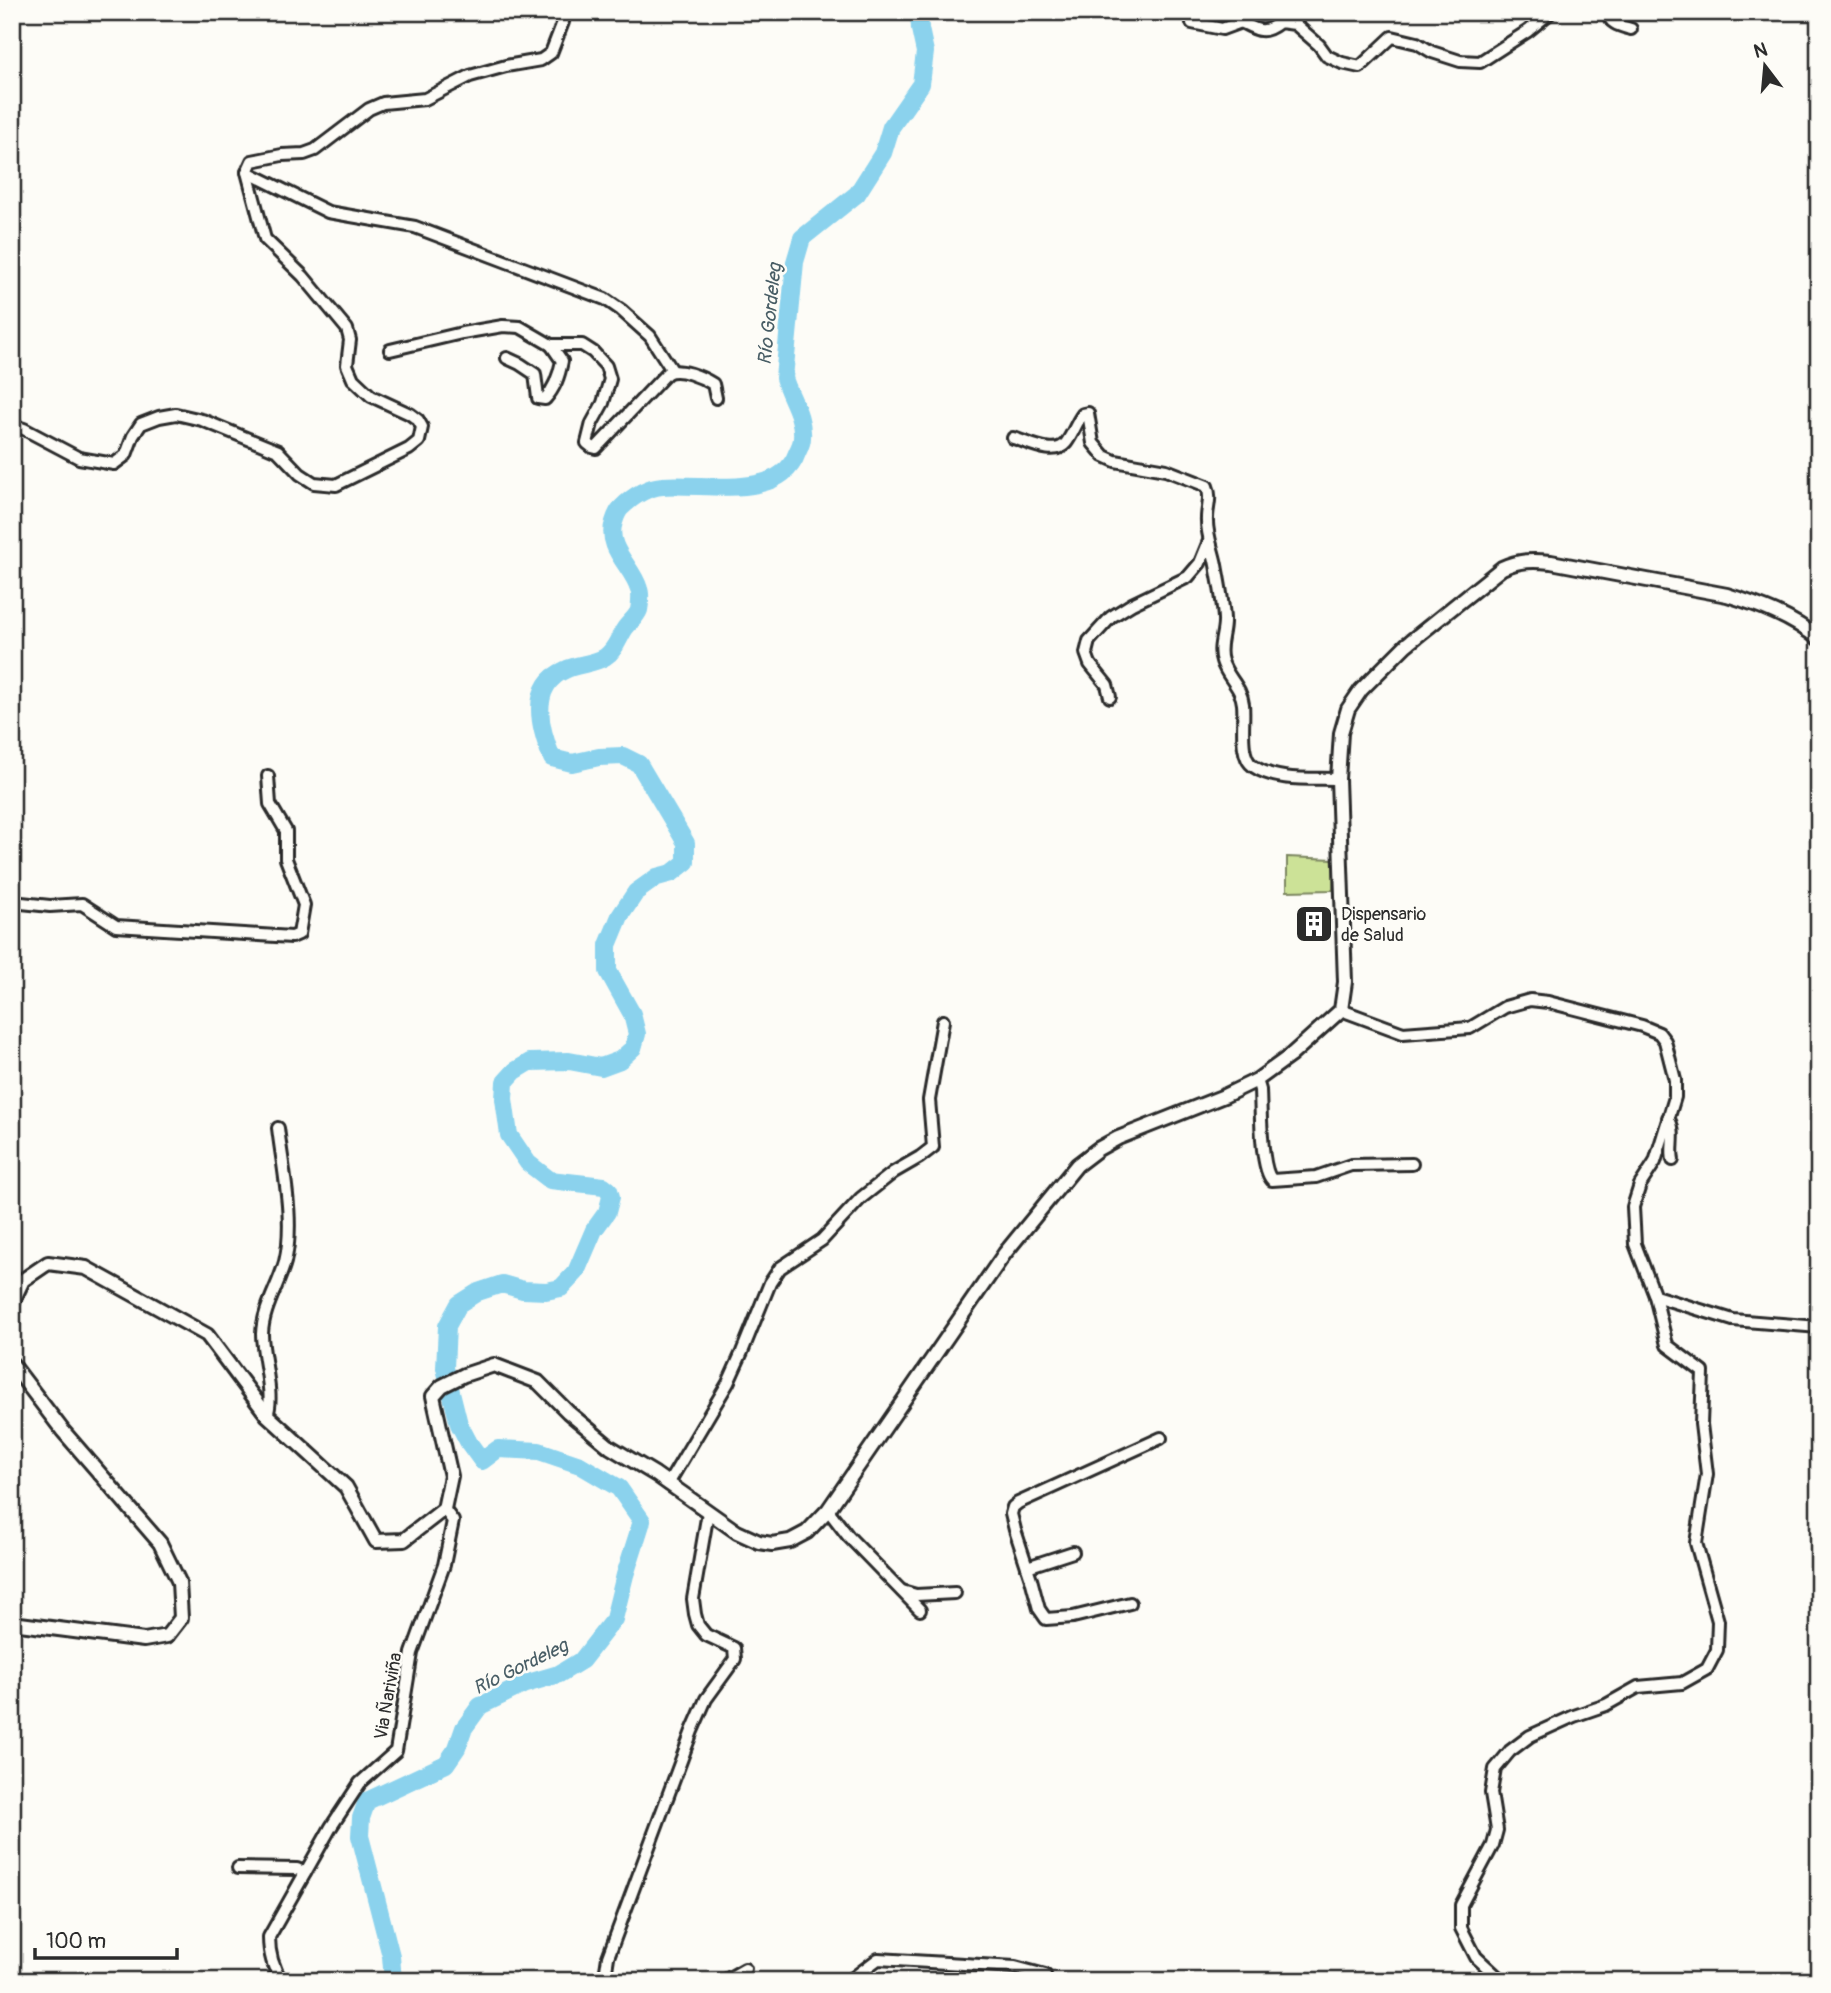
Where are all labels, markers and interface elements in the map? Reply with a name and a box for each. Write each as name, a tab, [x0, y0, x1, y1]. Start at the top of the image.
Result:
north arrow	[1730, 32, 1800, 102]
text: N	[1751, 37, 1770, 64]
water label: Río Gordeleg	[753, 261, 787, 366]
building icon: Dispensario de Salud	[1293, 903, 1335, 945]
place label: Dispensario de Salud	[1341, 903, 1426, 947]
water label: Río Gordeleg	[469, 1633, 573, 1700]
street label: Via Ñariviña	[370, 1651, 407, 1741]
scale bar	[35, 1916, 177, 1960]
text: 100 m	[46, 1928, 106, 1955]

